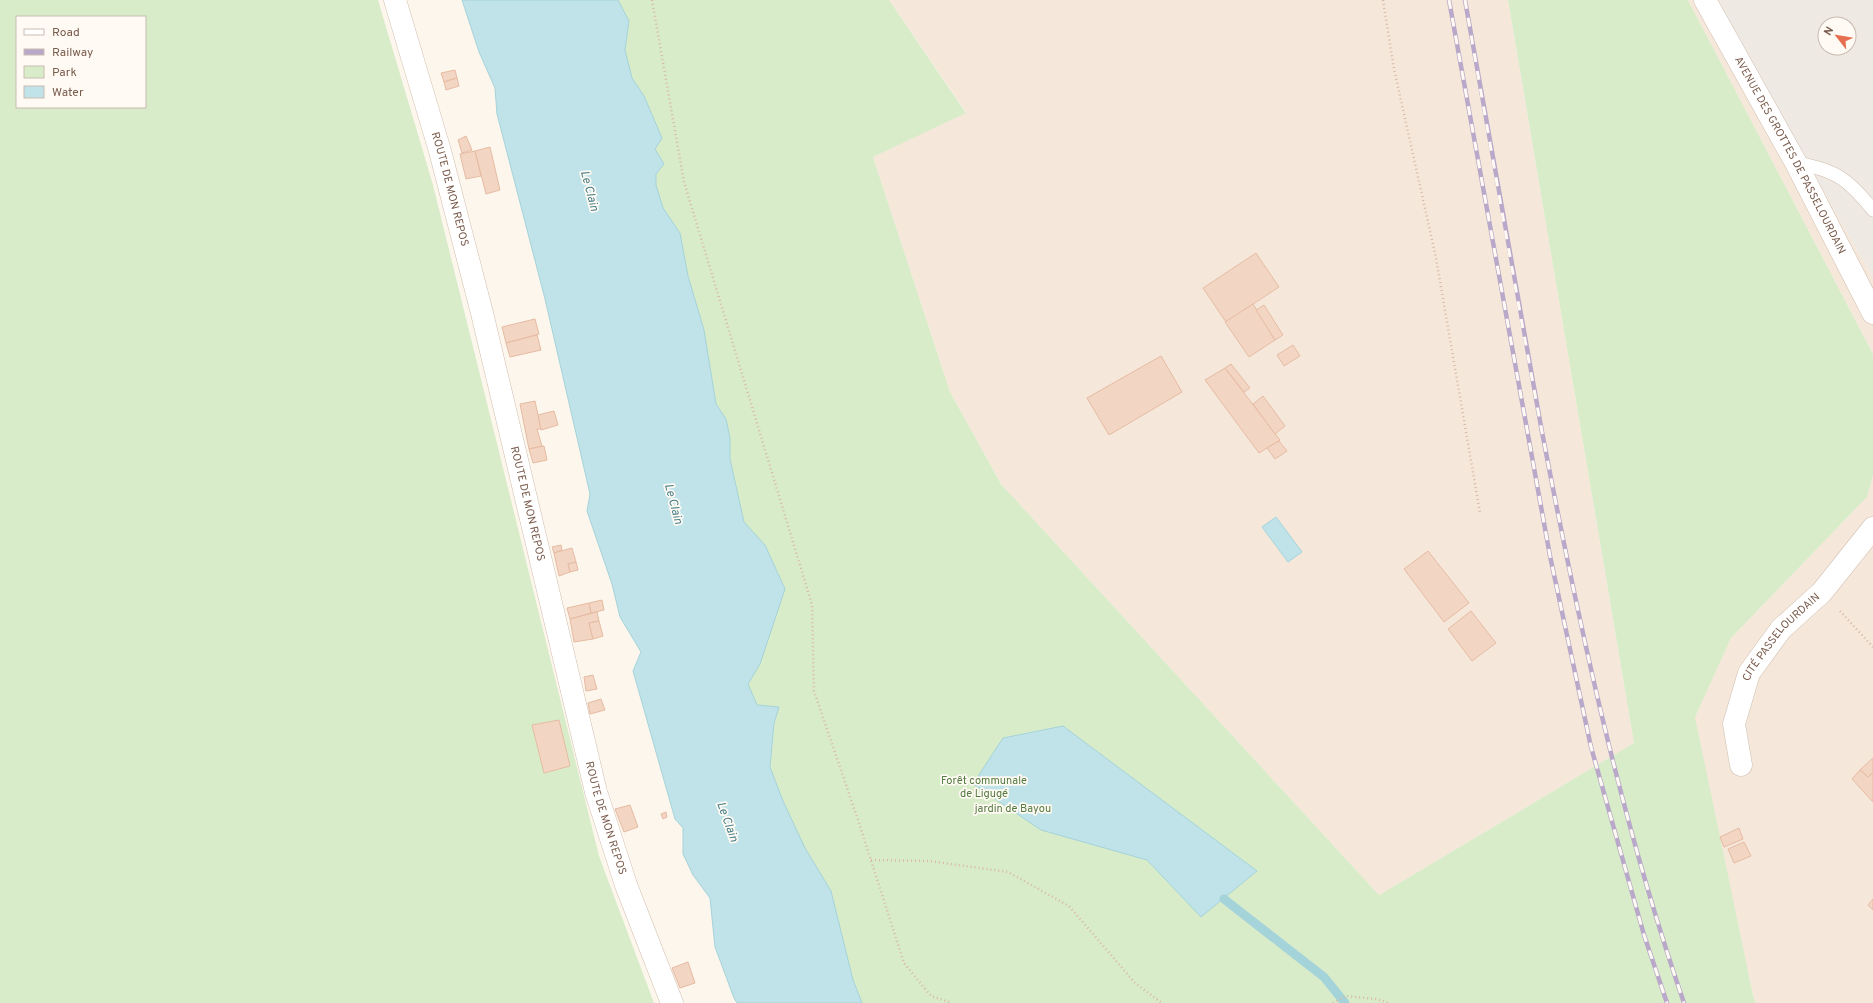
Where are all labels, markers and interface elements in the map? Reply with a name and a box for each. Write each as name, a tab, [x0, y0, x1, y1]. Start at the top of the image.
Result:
legend	[16, 16, 146, 108]
north arrow	[1817, 16, 1857, 56]
text: N	[1821, 24, 1837, 38]
text: Road	[52, 25, 80, 41]
text: Railway	[52, 45, 93, 61]
street label: AVENUE DES GROTTES DE PASSELOURDAIN	[1731, 54, 1849, 256]
text: Park	[52, 65, 77, 81]
text: Water	[52, 85, 84, 101]
street label: ROUTE DE MON REPOS	[428, 130, 471, 248]
water label: Le Clain	[576, 169, 602, 214]
street label: ROUTE DE MON REPOS	[507, 445, 548, 563]
water label: Le Clain	[660, 482, 686, 527]
street label: CITÉ PASSELOURDAIN	[1740, 590, 1823, 683]
street label: ROUTE DE MON REPOS	[582, 760, 629, 877]
park label: Forêt communale de Ligugé	[941, 774, 1027, 801]
water label: Le Clain	[712, 800, 742, 845]
park label: jardin de Bayou	[974, 802, 1051, 816]

